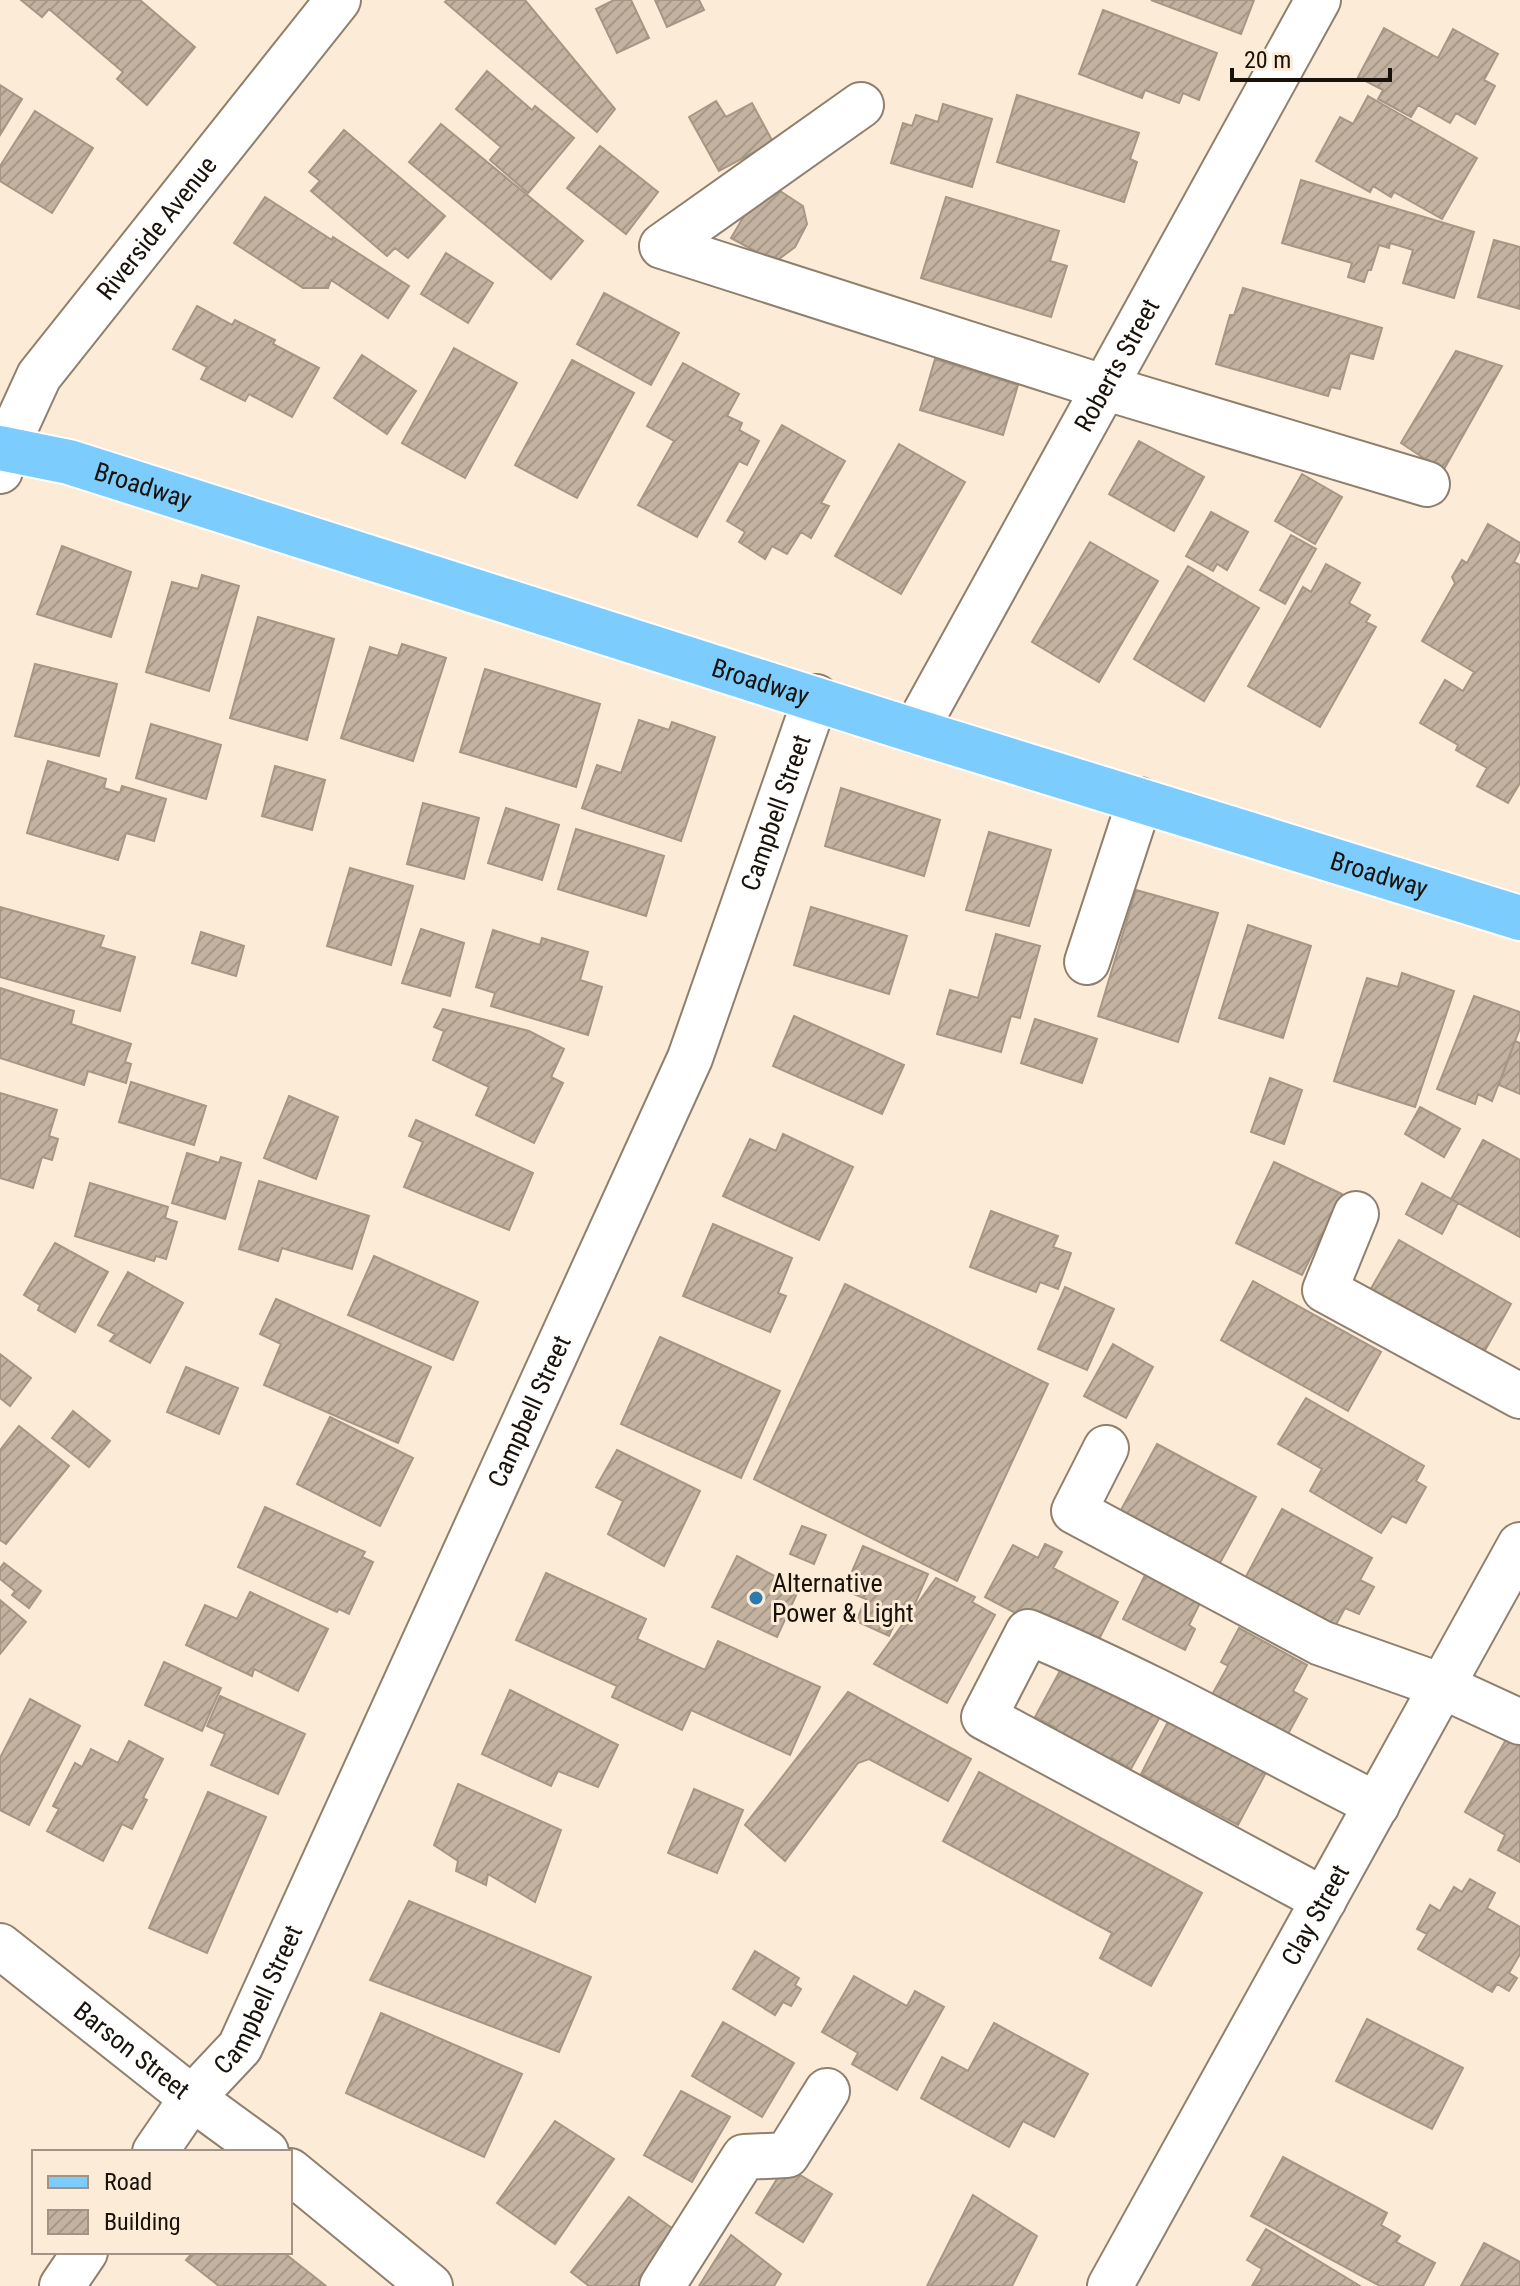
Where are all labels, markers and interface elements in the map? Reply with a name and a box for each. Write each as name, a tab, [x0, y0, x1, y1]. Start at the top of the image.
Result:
scale bar	[1232, 32, 1390, 82]
text: 20 m	[1244, 46, 1291, 74]
street label: Riverside Avenue	[91, 150, 223, 306]
street label: Roberts Street	[1068, 293, 1165, 437]
street label: Broadway	[91, 456, 195, 515]
street label: Broadway	[708, 652, 813, 711]
street label: Campbell Street	[735, 730, 817, 895]
street label: Broadway	[1327, 845, 1432, 904]
street label: Campbell Street	[482, 1331, 577, 1492]
place label: Alternative Power & Light	[772, 1568, 914, 1628]
marker: Alternative Power & Light	[747, 1589, 765, 1607]
street label: Clay Street	[1275, 1859, 1355, 1971]
street label: Campbell Street	[208, 1920, 308, 2080]
street label: Barson Street	[68, 1995, 196, 2105]
legend	[32, 2150, 292, 2254]
text: Road	[104, 2168, 152, 2196]
text: Building	[104, 2208, 181, 2236]

